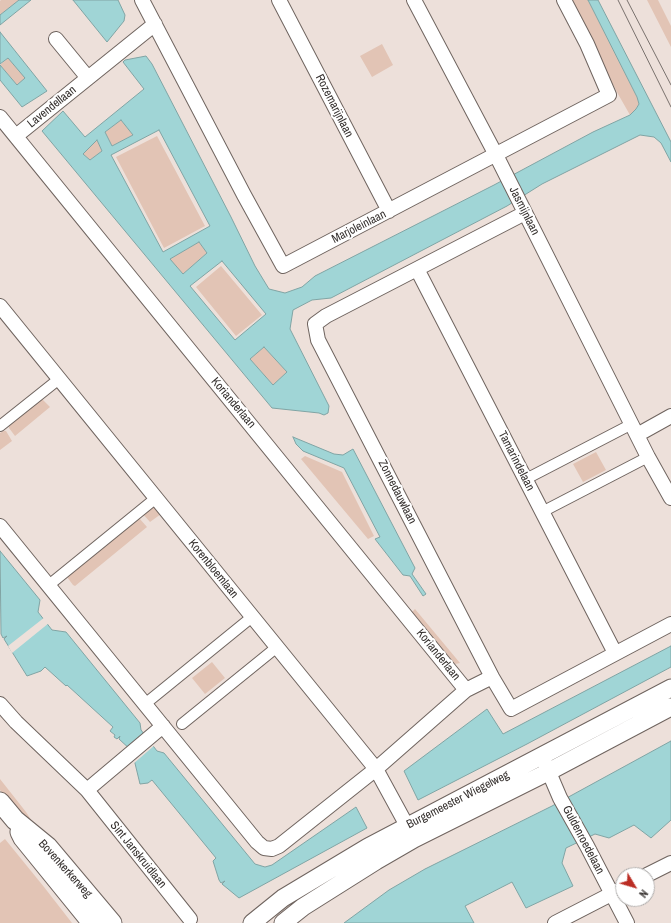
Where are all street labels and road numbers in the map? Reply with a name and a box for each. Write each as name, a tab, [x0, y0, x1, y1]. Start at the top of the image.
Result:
street label: Rozemarijnlaan	[312, 72, 356, 140]
street label: Lavendellaan	[25, 83, 79, 131]
street label: Jasmijnlaan	[506, 184, 542, 238]
street label: Marjoleinlaan	[329, 207, 389, 247]
street label: Korianderlaan	[208, 375, 258, 431]
street label: Tamarindelaan	[495, 429, 537, 493]
street label: Zonnedauwlaan	[375, 458, 419, 526]
street label: Korenbloemlaan	[185, 537, 241, 601]
street label: Korianderlaan	[413, 626, 463, 684]
street label: Burgemeester Wiegelweg	[404, 768, 512, 832]
street label: Guldenroedelaan	[559, 803, 607, 877]
street label: Sint Janskruidlaan	[107, 819, 169, 891]
street label: Bovenkerkerweg	[35, 837, 95, 901]

